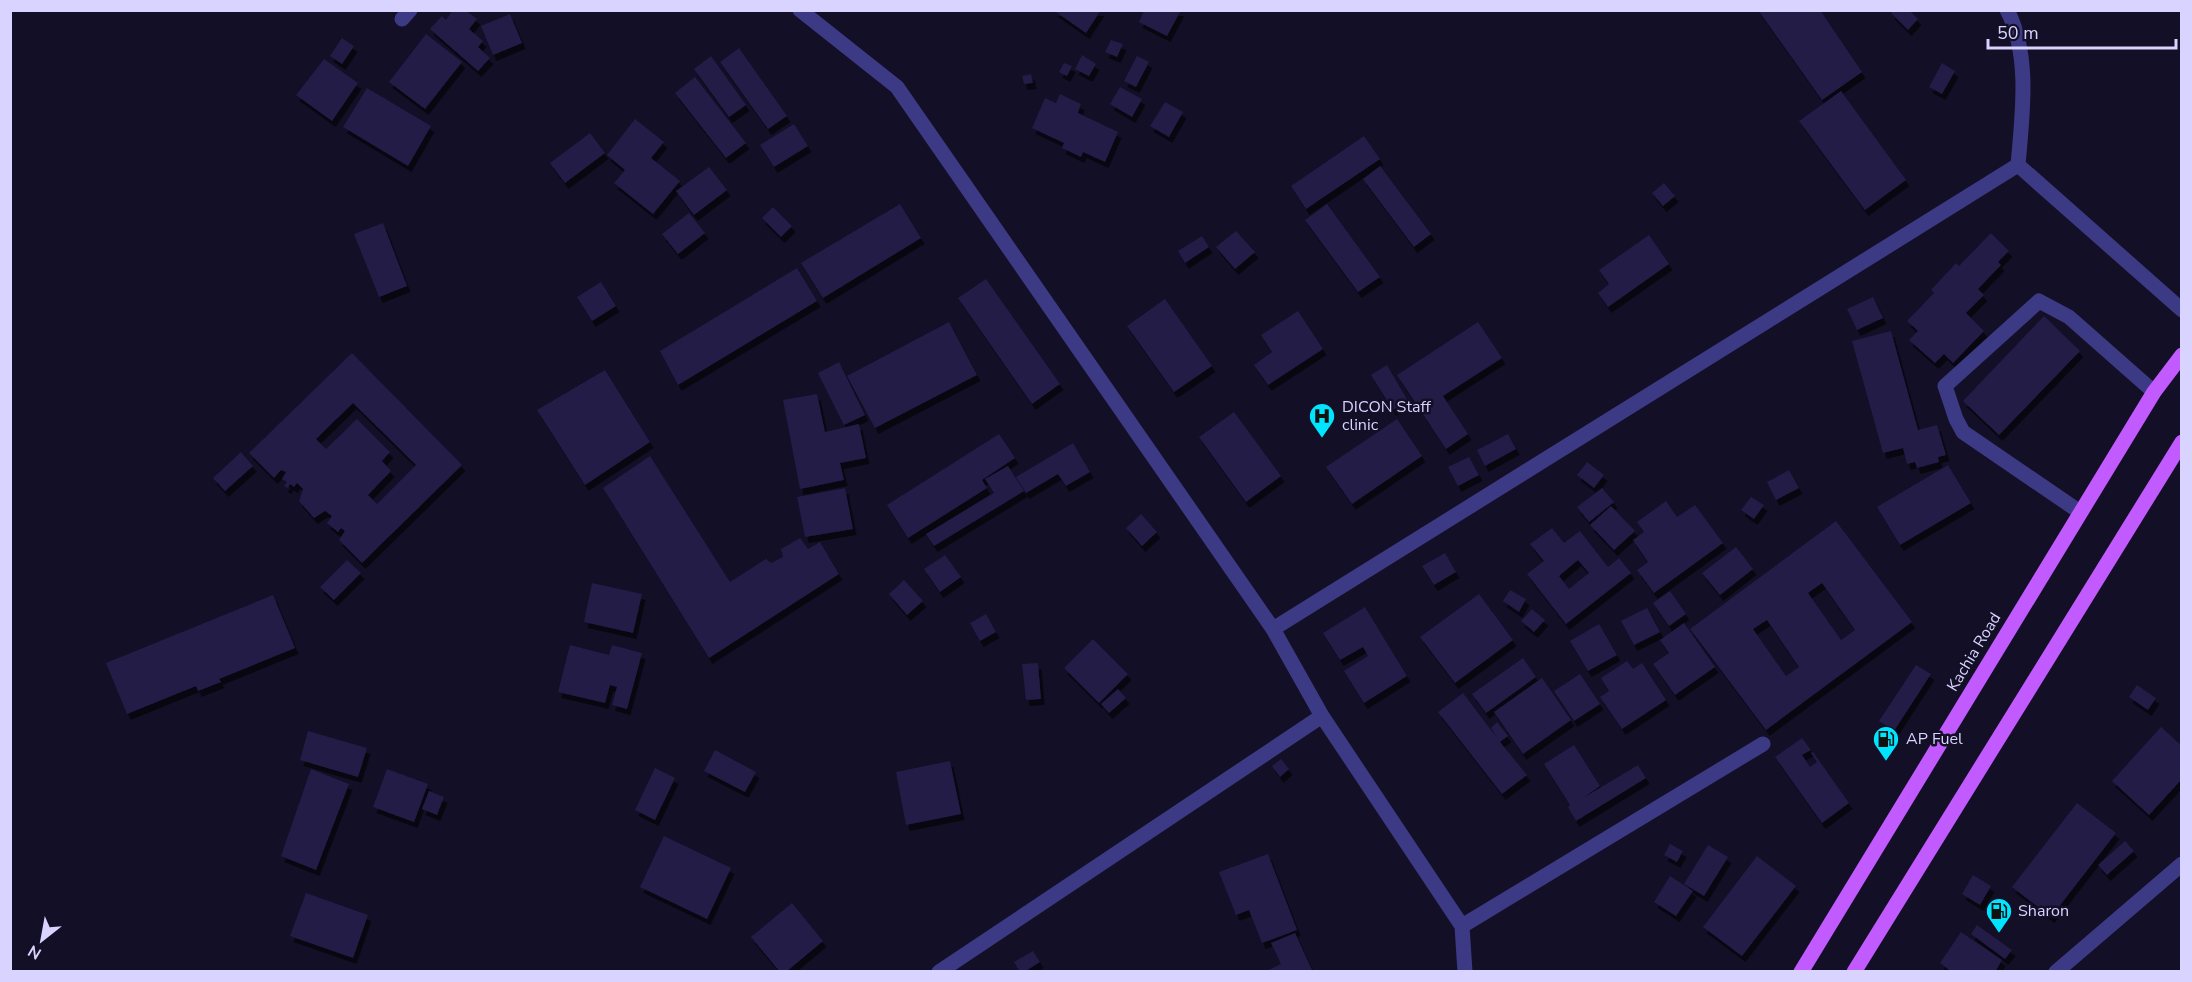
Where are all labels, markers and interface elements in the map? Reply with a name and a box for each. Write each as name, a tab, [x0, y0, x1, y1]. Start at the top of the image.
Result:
scale bar	[1988, 12, 2176, 50]
text: 50 m	[1997, 21, 2039, 45]
place label: DICON Staff clinic	[1342, 396, 1432, 436]
hospital icon: DICON Staff clinic	[1307, 401, 1337, 439]
street label: Kachia Road	[1942, 608, 2006, 696]
fuel station icon: AP Fuel	[1871, 724, 1901, 762]
place label: AP Fuel	[1906, 728, 1963, 750]
fuel station icon: Sharon	[1984, 896, 2014, 934]
place label: Sharon	[2018, 900, 2069, 922]
north arrow	[12, 910, 72, 970]
text: N	[24, 939, 46, 965]

